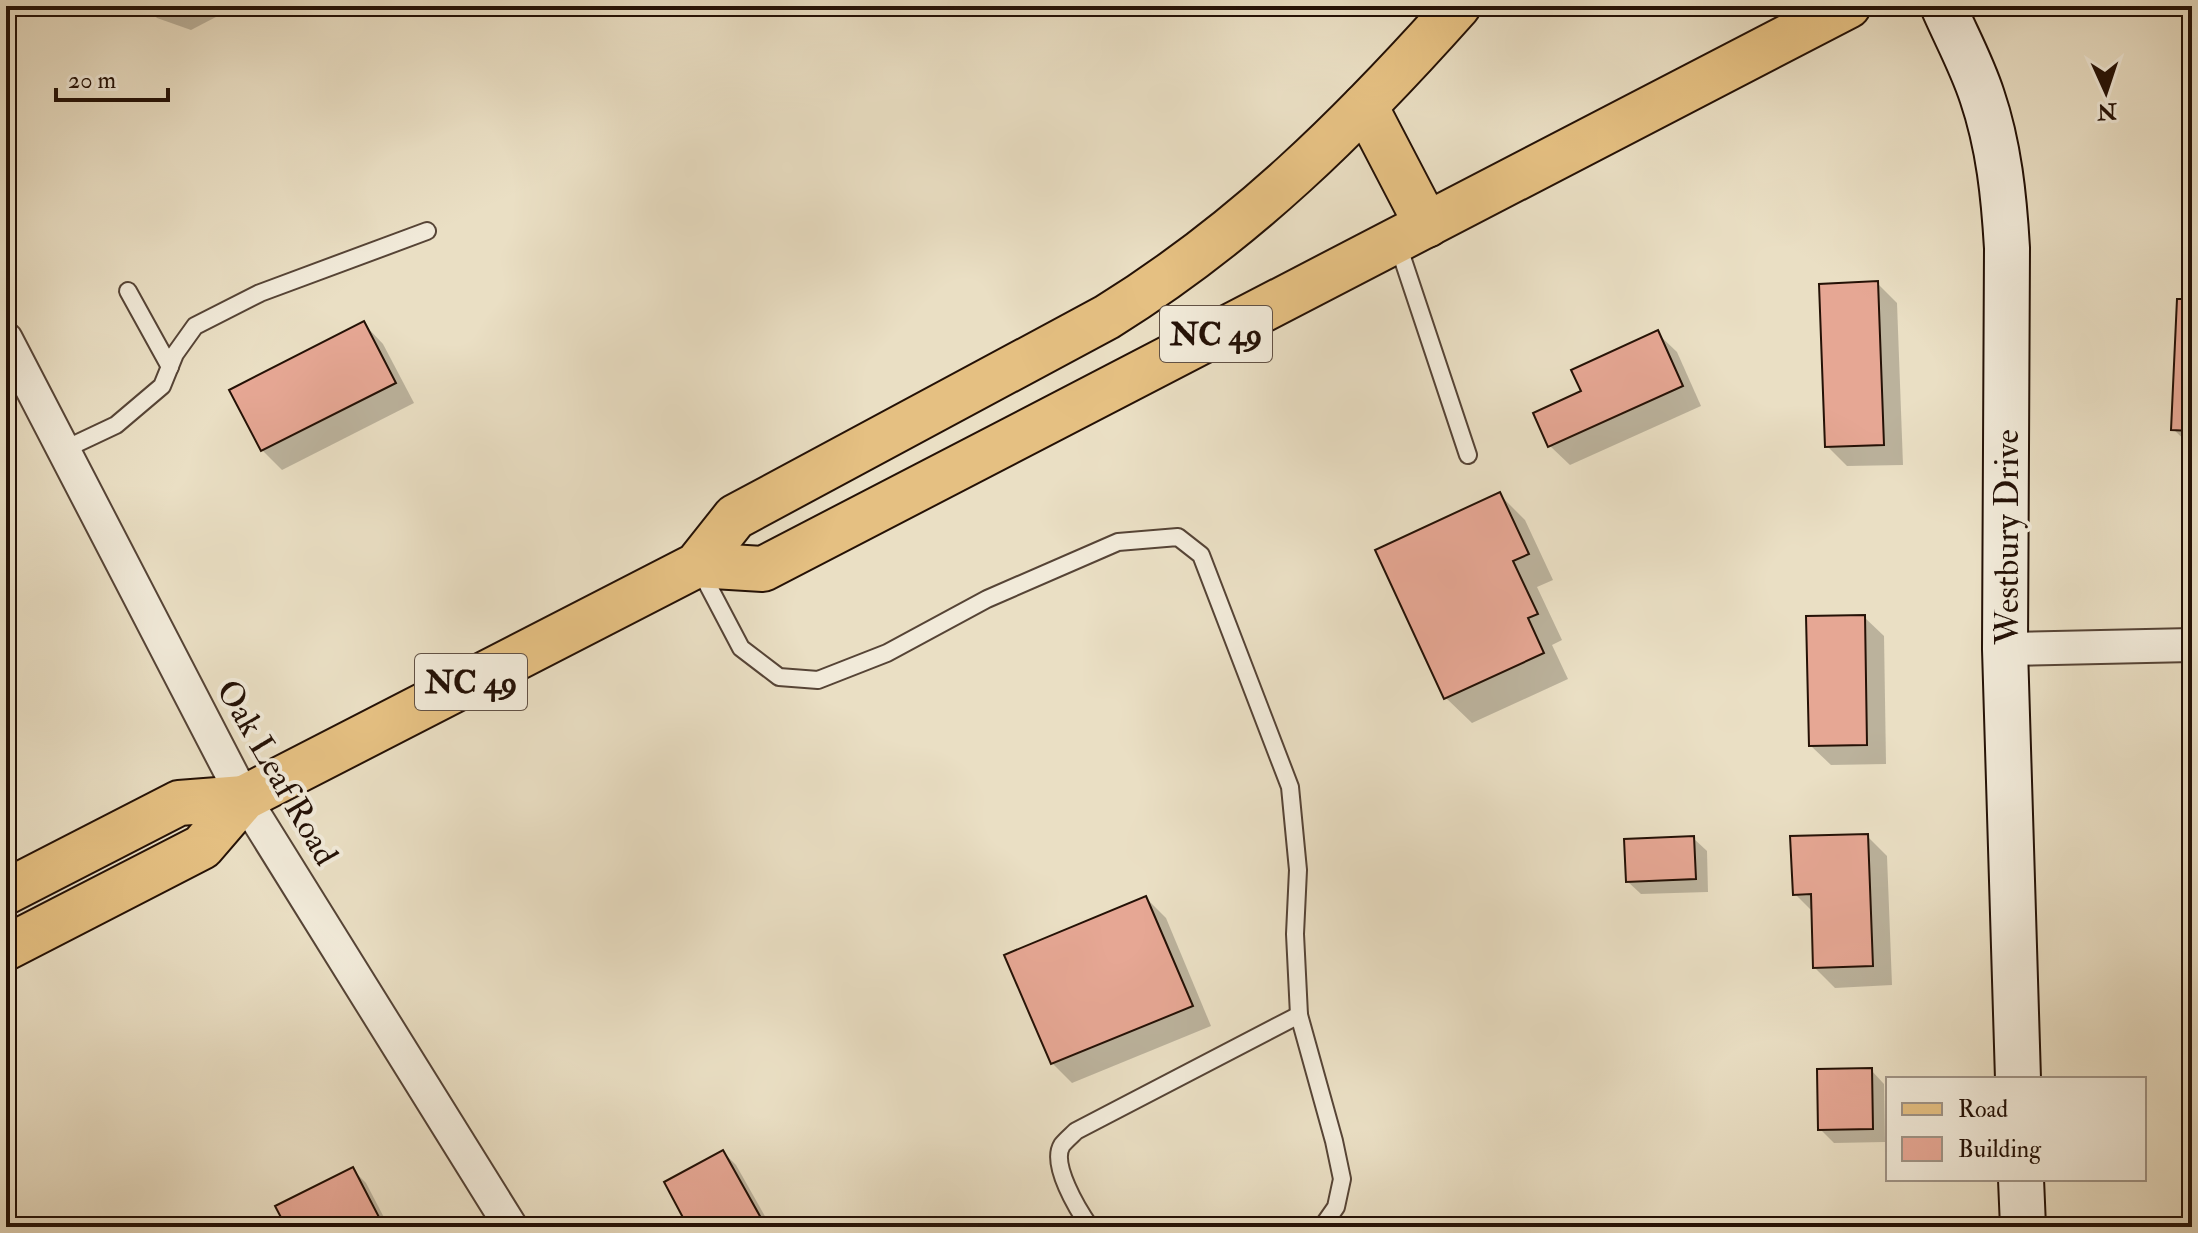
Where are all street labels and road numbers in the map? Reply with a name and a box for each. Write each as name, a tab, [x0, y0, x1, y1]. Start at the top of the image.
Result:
road number: NC 49	[1160, 306, 1272, 362]
street label: Westbury Drive	[1986, 429, 2029, 646]
road number: NC 49	[415, 654, 527, 710]
street label: Oak Leaf Road	[206, 672, 347, 873]

